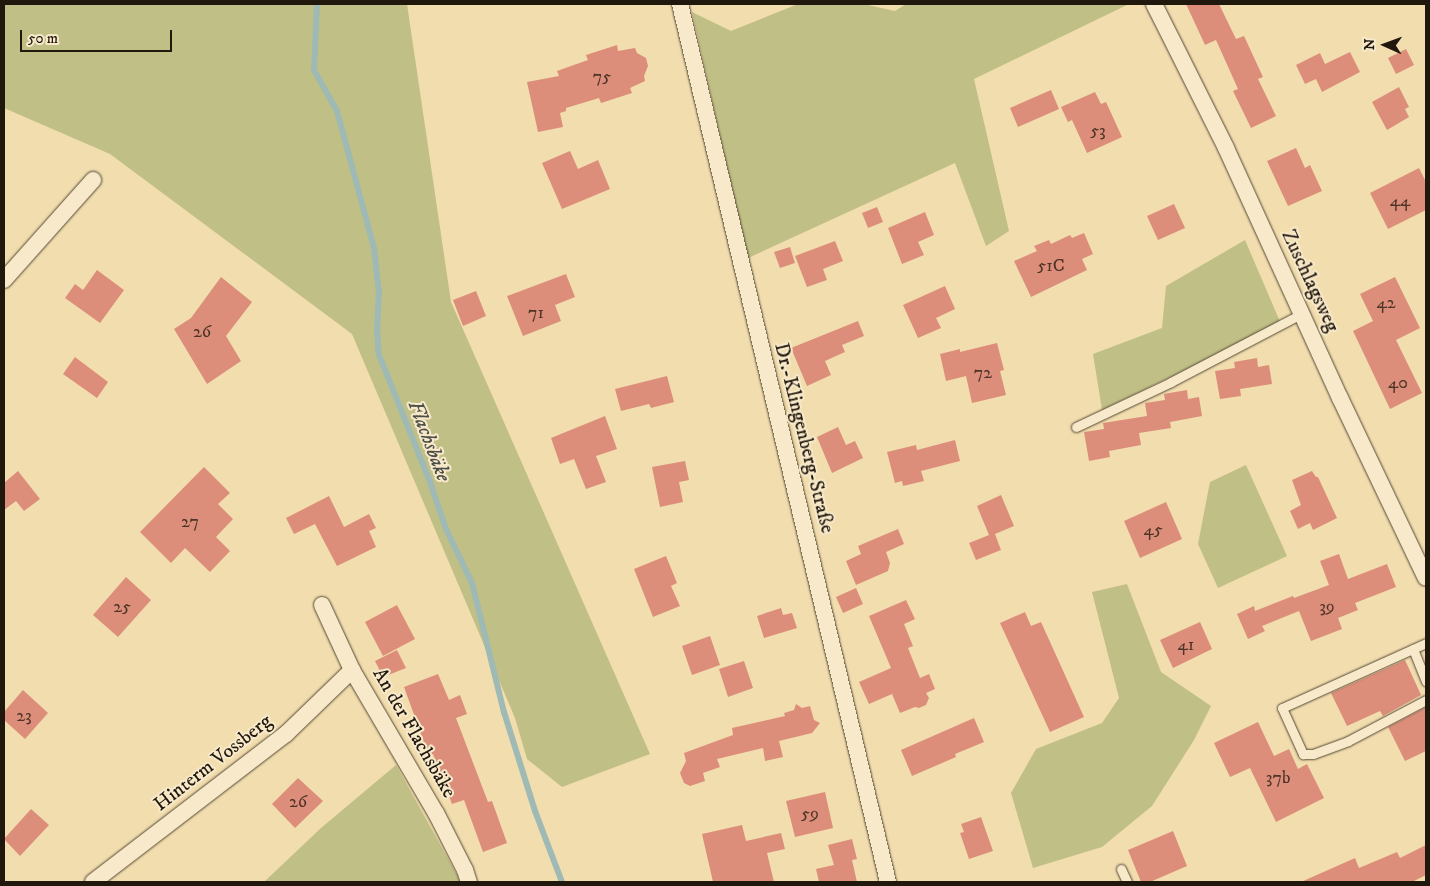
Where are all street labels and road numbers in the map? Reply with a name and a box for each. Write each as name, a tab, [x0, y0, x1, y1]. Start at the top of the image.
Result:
street label: Zuschlagsweg	[1276, 226, 1344, 336]
street label: Dr.-Klingenberg-Straße	[769, 340, 839, 536]
street label: An der Flachsbäke	[367, 664, 461, 802]
street label: Hinterm Vossberg	[149, 709, 277, 817]

